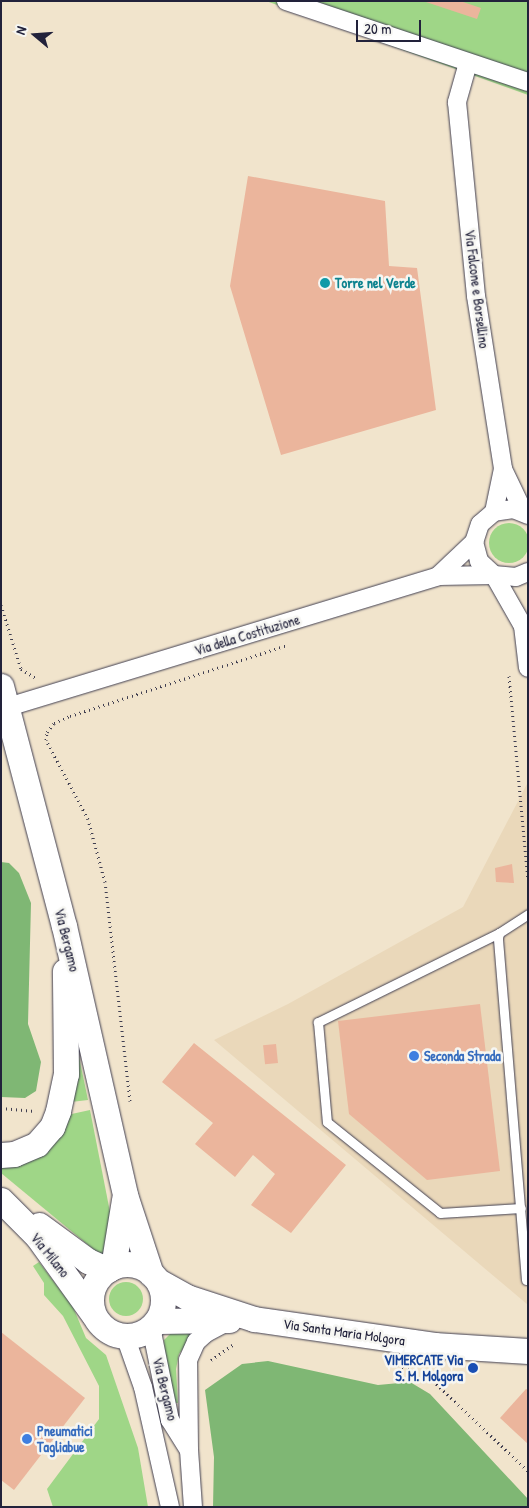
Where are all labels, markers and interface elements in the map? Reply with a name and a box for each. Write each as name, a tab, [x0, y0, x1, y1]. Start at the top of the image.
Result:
north arrow	[10, 10, 60, 60]
scale bar	[359, 10, 424, 42]
text: 20 m	[364, 18, 391, 39]
text: N	[10, 24, 30, 37]
street label: Via Falcone e Borsellino	[461, 229, 493, 349]
place label: Torre nel Verde	[335, 275, 415, 291]
marker: Torre nel Verde	[319, 277, 331, 289]
street label: Via della Costituzione	[192, 611, 302, 659]
street label: Via Bergamo	[51, 907, 83, 973]
place label: Seconda Strada	[424, 1048, 501, 1064]
marker: Seconda Strada	[408, 1050, 420, 1062]
street label: Via Milano	[27, 1229, 73, 1281]
street label: Via Santa Maria Molgora	[282, 1315, 406, 1349]
place label: VIMERCATE Via S. M. Molgora	[384, 1352, 463, 1384]
street label: Via Bergamo	[149, 1356, 181, 1422]
marker: VIMERCATE Via S. M. Molgora	[467, 1362, 479, 1374]
place label: Pneumatici Tagliabue	[37, 1423, 93, 1455]
marker: Pneumatici Tagliabue	[21, 1433, 33, 1445]

